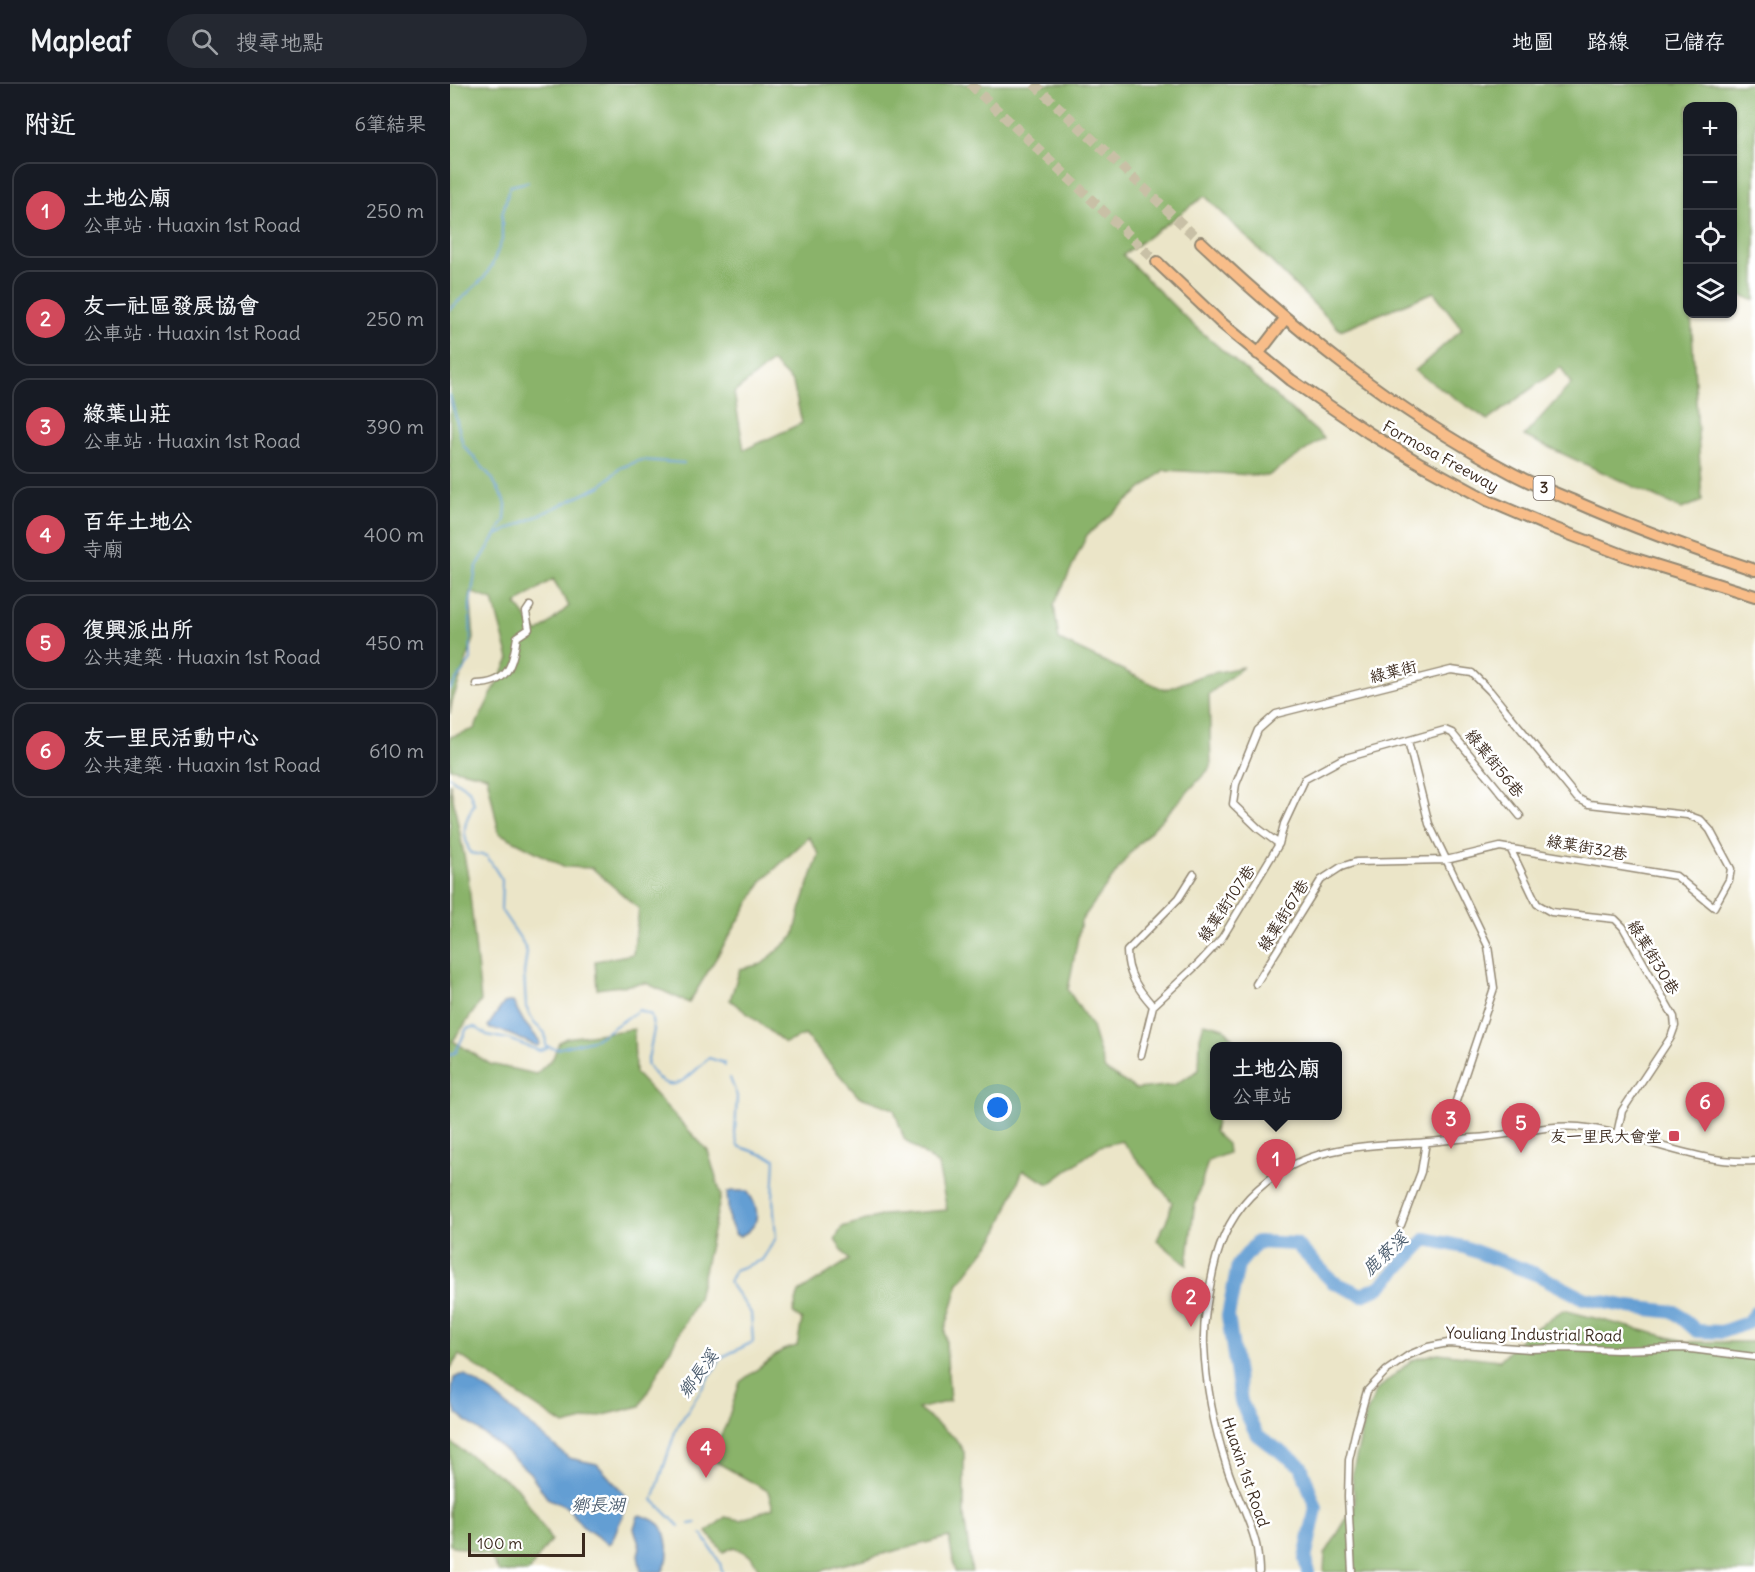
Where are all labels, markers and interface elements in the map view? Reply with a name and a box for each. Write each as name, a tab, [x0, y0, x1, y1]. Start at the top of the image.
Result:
search box	[167, 14, 587, 68]
text: Mapleaf	[30, 23, 131, 59]
icon: search	[188, 25, 221, 58]
text: 搜尋地點	[236, 28, 324, 56]
text: 地圖	[1512, 28, 1554, 55]
text: 路線	[1587, 28, 1629, 55]
text: 已儲存	[1662, 28, 1725, 55]
map controls	[1683, 102, 1737, 318]
button: +	[1683, 102, 1737, 156]
text: 附近	[24, 107, 76, 140]
text: 6筆結果	[354, 111, 426, 136]
button: −	[1683, 156, 1737, 210]
text: 土地公廟	[83, 183, 171, 211]
text: 1	[42, 198, 49, 223]
text: 250 m	[366, 198, 424, 223]
button: locate	[1683, 210, 1737, 264]
text: 公車站 · Huaxin 1st Road	[83, 212, 300, 237]
button: layers	[1683, 264, 1737, 318]
text: 友一社區發展協會	[83, 291, 259, 319]
text: 2	[40, 306, 51, 331]
text: 250 m	[366, 306, 424, 331]
text: 公車站 · Huaxin 1st Road	[83, 320, 300, 345]
text: 綠葉山莊	[83, 399, 171, 427]
text: 3	[40, 414, 51, 439]
text: 390 m	[366, 414, 424, 439]
street label: Formosa Freeway	[1380, 416, 1502, 496]
text: 公車站 · Huaxin 1st Road	[83, 428, 300, 453]
road number: 3	[1534, 476, 1554, 500]
text: 百年土地公	[83, 507, 193, 535]
text: 4	[40, 522, 51, 547]
text: 400 m	[364, 522, 424, 547]
text: 寺廟	[83, 536, 123, 561]
text: 復興派出所	[83, 615, 193, 643]
text: 5	[40, 630, 51, 655]
text: 450 m	[365, 630, 424, 655]
text: 公共建築 · Huaxin 1st Road	[83, 644, 320, 669]
street label: 綠葉街	[1367, 655, 1419, 687]
text: 友一里民活動中心	[83, 723, 259, 751]
street label: 綠葉街56巷	[1461, 725, 1529, 801]
text: 6	[40, 738, 51, 763]
text: 610 m	[369, 738, 424, 763]
text: 公共建築 · Huaxin 1st Road	[83, 752, 320, 777]
street label: 綠葉街32巷	[1545, 830, 1629, 864]
street label: 綠葉街107巷	[1193, 861, 1259, 945]
street label: 綠葉街67巷	[1253, 875, 1313, 955]
street label: 綠葉街30巷	[1624, 916, 1684, 998]
popup	[1210, 1042, 1342, 1120]
text: 土地公廟	[1232, 1054, 1320, 1082]
pin: 6	[1686, 1082, 1724, 1132]
text: 公車站	[1232, 1083, 1292, 1108]
your location	[983, 1093, 1012, 1122]
pin: 3	[1432, 1100, 1470, 1149]
pin: 5	[1502, 1104, 1540, 1153]
place label: 友一里民大會堂	[1550, 1126, 1662, 1146]
marker: 友一里民大會堂	[1667, 1129, 1681, 1143]
pin: 1	[1256, 1140, 1296, 1189]
water label: 鹿寮溪	[1357, 1226, 1413, 1280]
pin: 2	[1172, 1278, 1210, 1327]
street label: Youliang Industrial Road	[1446, 1322, 1622, 1346]
water label: 鄉長溪	[672, 1344, 723, 1402]
street label: Huaxin 1st Road	[1218, 1414, 1274, 1530]
pin: 4	[686, 1428, 726, 1478]
water label: 鄉長湖	[571, 1493, 627, 1516]
scale bar	[468, 1530, 585, 1558]
text: 100 m	[477, 1533, 522, 1553]

